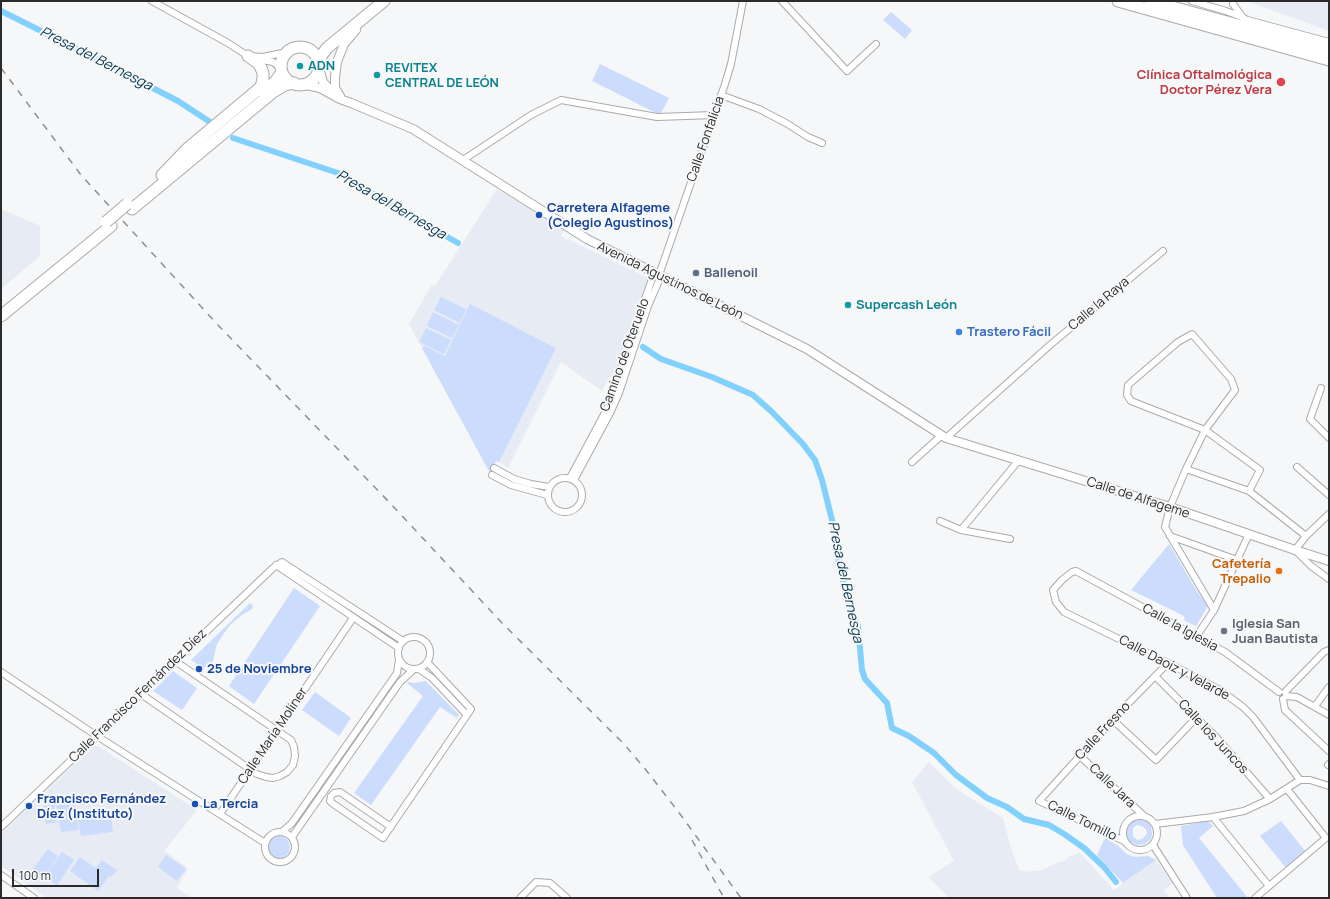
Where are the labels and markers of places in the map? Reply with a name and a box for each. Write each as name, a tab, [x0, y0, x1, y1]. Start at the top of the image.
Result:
place label: ADN	[308, 58, 335, 74]
place label: REVITEX CENTRAL DE LEÓN	[385, 60, 499, 91]
marker: ADN	[295, 61, 305, 71]
place label: Clínica Oftalmológica Doctor Pérez Vera	[1137, 67, 1272, 98]
marker: REVITEX CENTRAL DE LEÓN	[372, 70, 382, 80]
marker: Clínica Oftalmológica Doctor Pérez Vera	[1275, 76, 1287, 88]
place label: Carretera Alfageme (Colegio Agustinos)	[547, 200, 674, 231]
marker: Carretera Alfageme (Colegio Agustinos)	[534, 210, 544, 220]
place label: Ballenoil	[704, 265, 758, 281]
marker: Ballenoil	[691, 268, 701, 278]
place label: Supercash León	[856, 297, 957, 313]
marker: Supercash León	[843, 300, 853, 310]
place label: Trastero Fácil	[967, 324, 1051, 340]
marker: Trastero Fácil	[954, 327, 964, 337]
place label: Cafetería Trepalio	[1212, 556, 1271, 587]
marker: Cafetería Trepalio	[1274, 566, 1284, 576]
place label: Iglesia San Juan Bautista	[1232, 616, 1318, 647]
marker: Iglesia San Juan Bautista	[1219, 626, 1229, 636]
place label: 25 de Noviembre	[207, 661, 312, 677]
marker: 25 de Noviembre	[194, 664, 204, 674]
place label: Francisco Fernández Díez (Instituto)	[37, 791, 166, 822]
place label: La Tercia	[203, 796, 258, 812]
marker: La Tercia	[190, 799, 200, 809]
marker: Francisco Fernández Díez (Instituto)	[24, 801, 34, 811]

